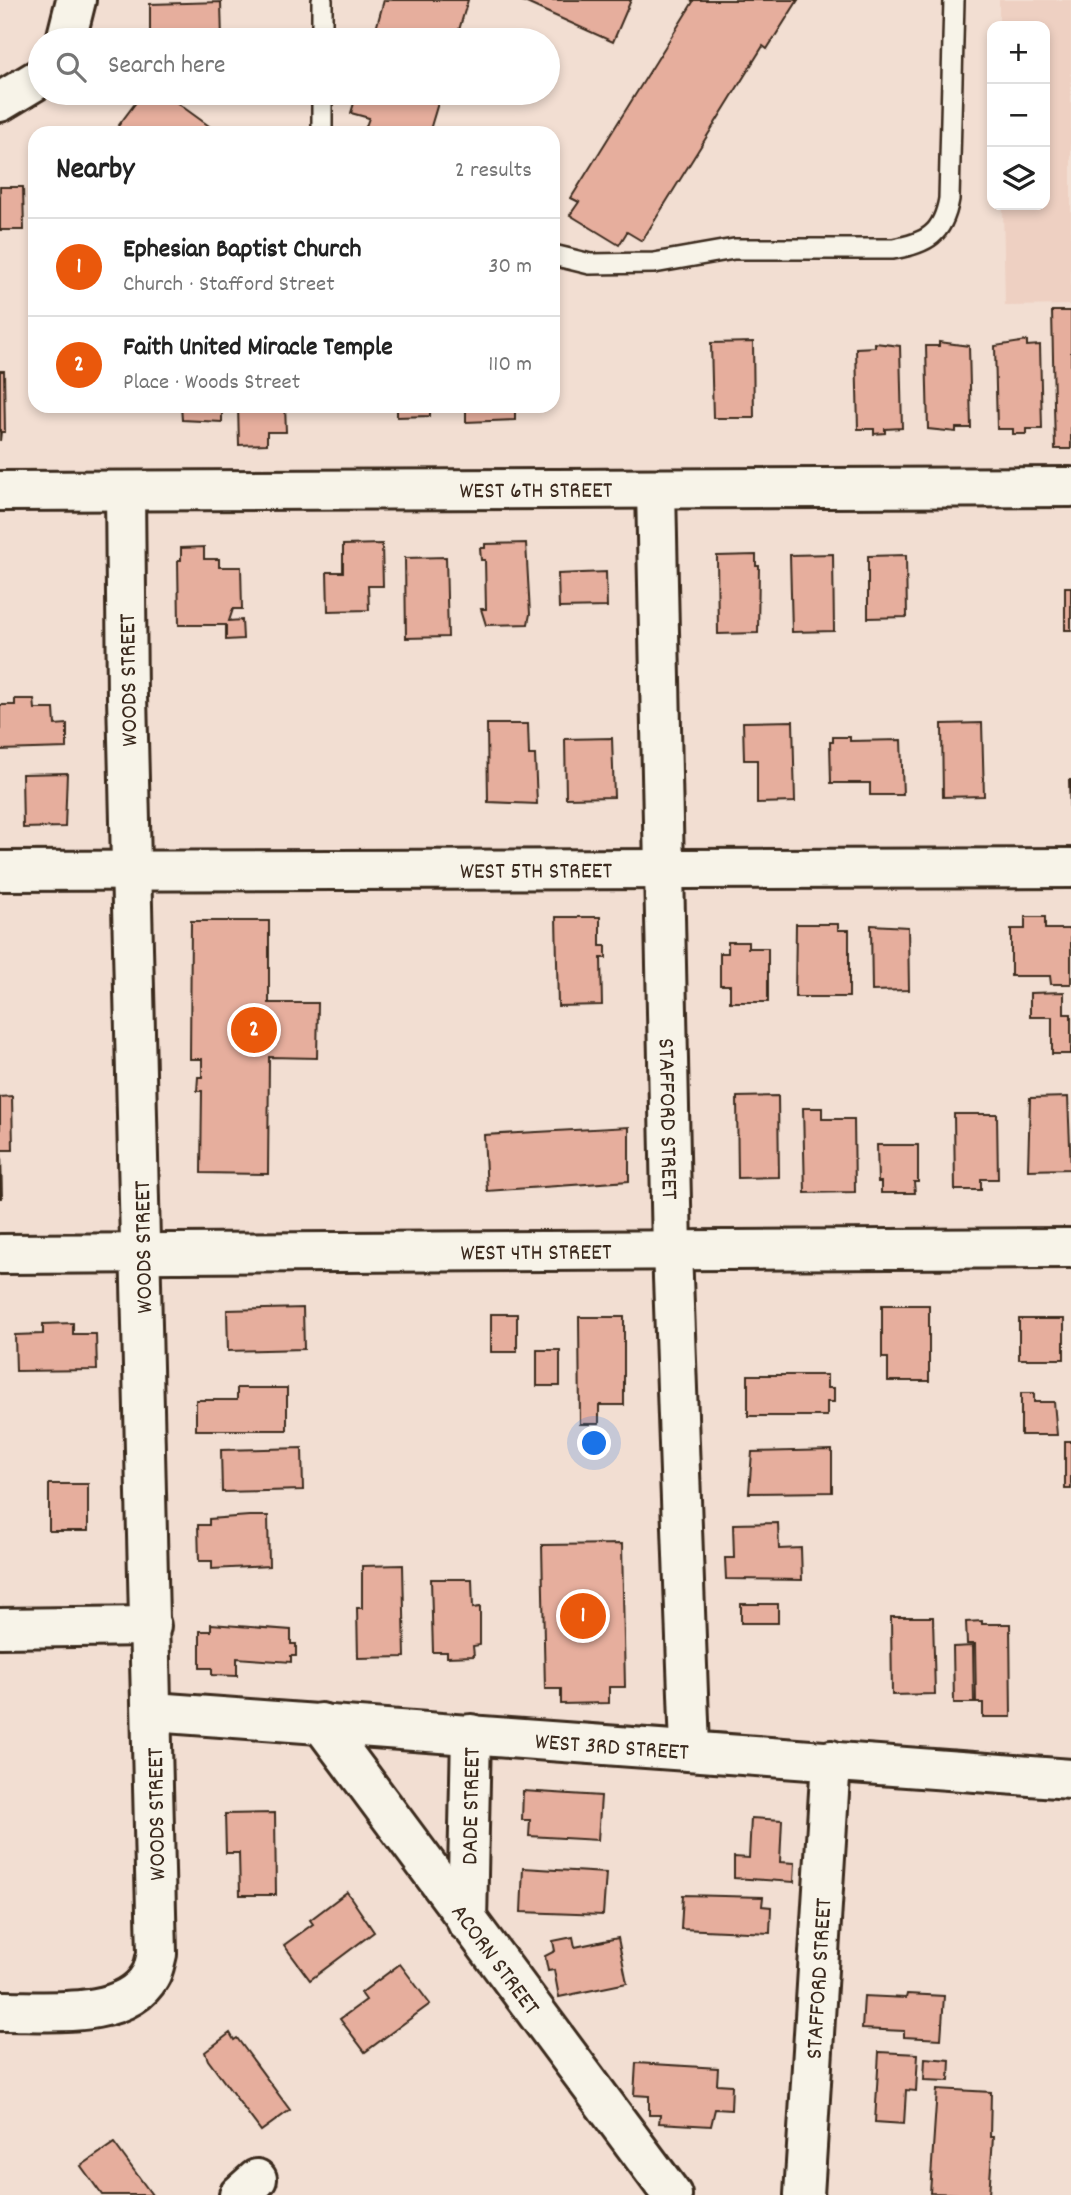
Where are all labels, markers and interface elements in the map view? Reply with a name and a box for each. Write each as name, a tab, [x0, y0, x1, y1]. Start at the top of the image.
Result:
map controls	[987, 21, 1050, 210]
button: +	[987, 21, 1050, 84]
search box	[28, 28, 560, 105]
icon: search	[52, 48, 90, 86]
text: Search here	[108, 48, 226, 85]
button: −	[987, 84, 1050, 147]
button: layers	[987, 147, 1050, 210]
text: Nearby	[56, 150, 134, 193]
text: 2 results	[455, 155, 532, 188]
text: Ephesian Baptist Church	[123, 232, 361, 269]
text: 1	[76, 251, 82, 284]
text: 30 m	[488, 251, 532, 284]
text: Church · Stafford Street	[123, 269, 335, 302]
text: Faith United Miracle Temple	[123, 330, 393, 367]
text: 2	[74, 349, 84, 382]
text: 110 m	[488, 349, 532, 382]
text: Place · Woods Street	[123, 367, 300, 400]
street label: WEST 6TH STREET	[459, 475, 613, 509]
street label: WOODS STREET	[112, 613, 148, 747]
street label: WEST 5TH STREET	[460, 855, 613, 890]
pin: 2	[231, 1004, 277, 1056]
street label: STAFFORD STREET	[648, 1038, 685, 1200]
street label: WOODS STREET	[127, 1180, 163, 1314]
street label: WEST 4TH STREET	[460, 1237, 612, 1271]
your location	[577, 1426, 611, 1460]
pin: 1	[560, 1590, 606, 1642]
street label: WEST 3RD STREET	[534, 1726, 690, 1771]
street label: WOODS STREET	[140, 1747, 176, 1881]
street label: DADE STREET	[454, 1747, 491, 1865]
street label: STAFFORD STREET	[798, 1897, 842, 2060]
street label: ACORN STREET	[441, 1898, 547, 2024]

